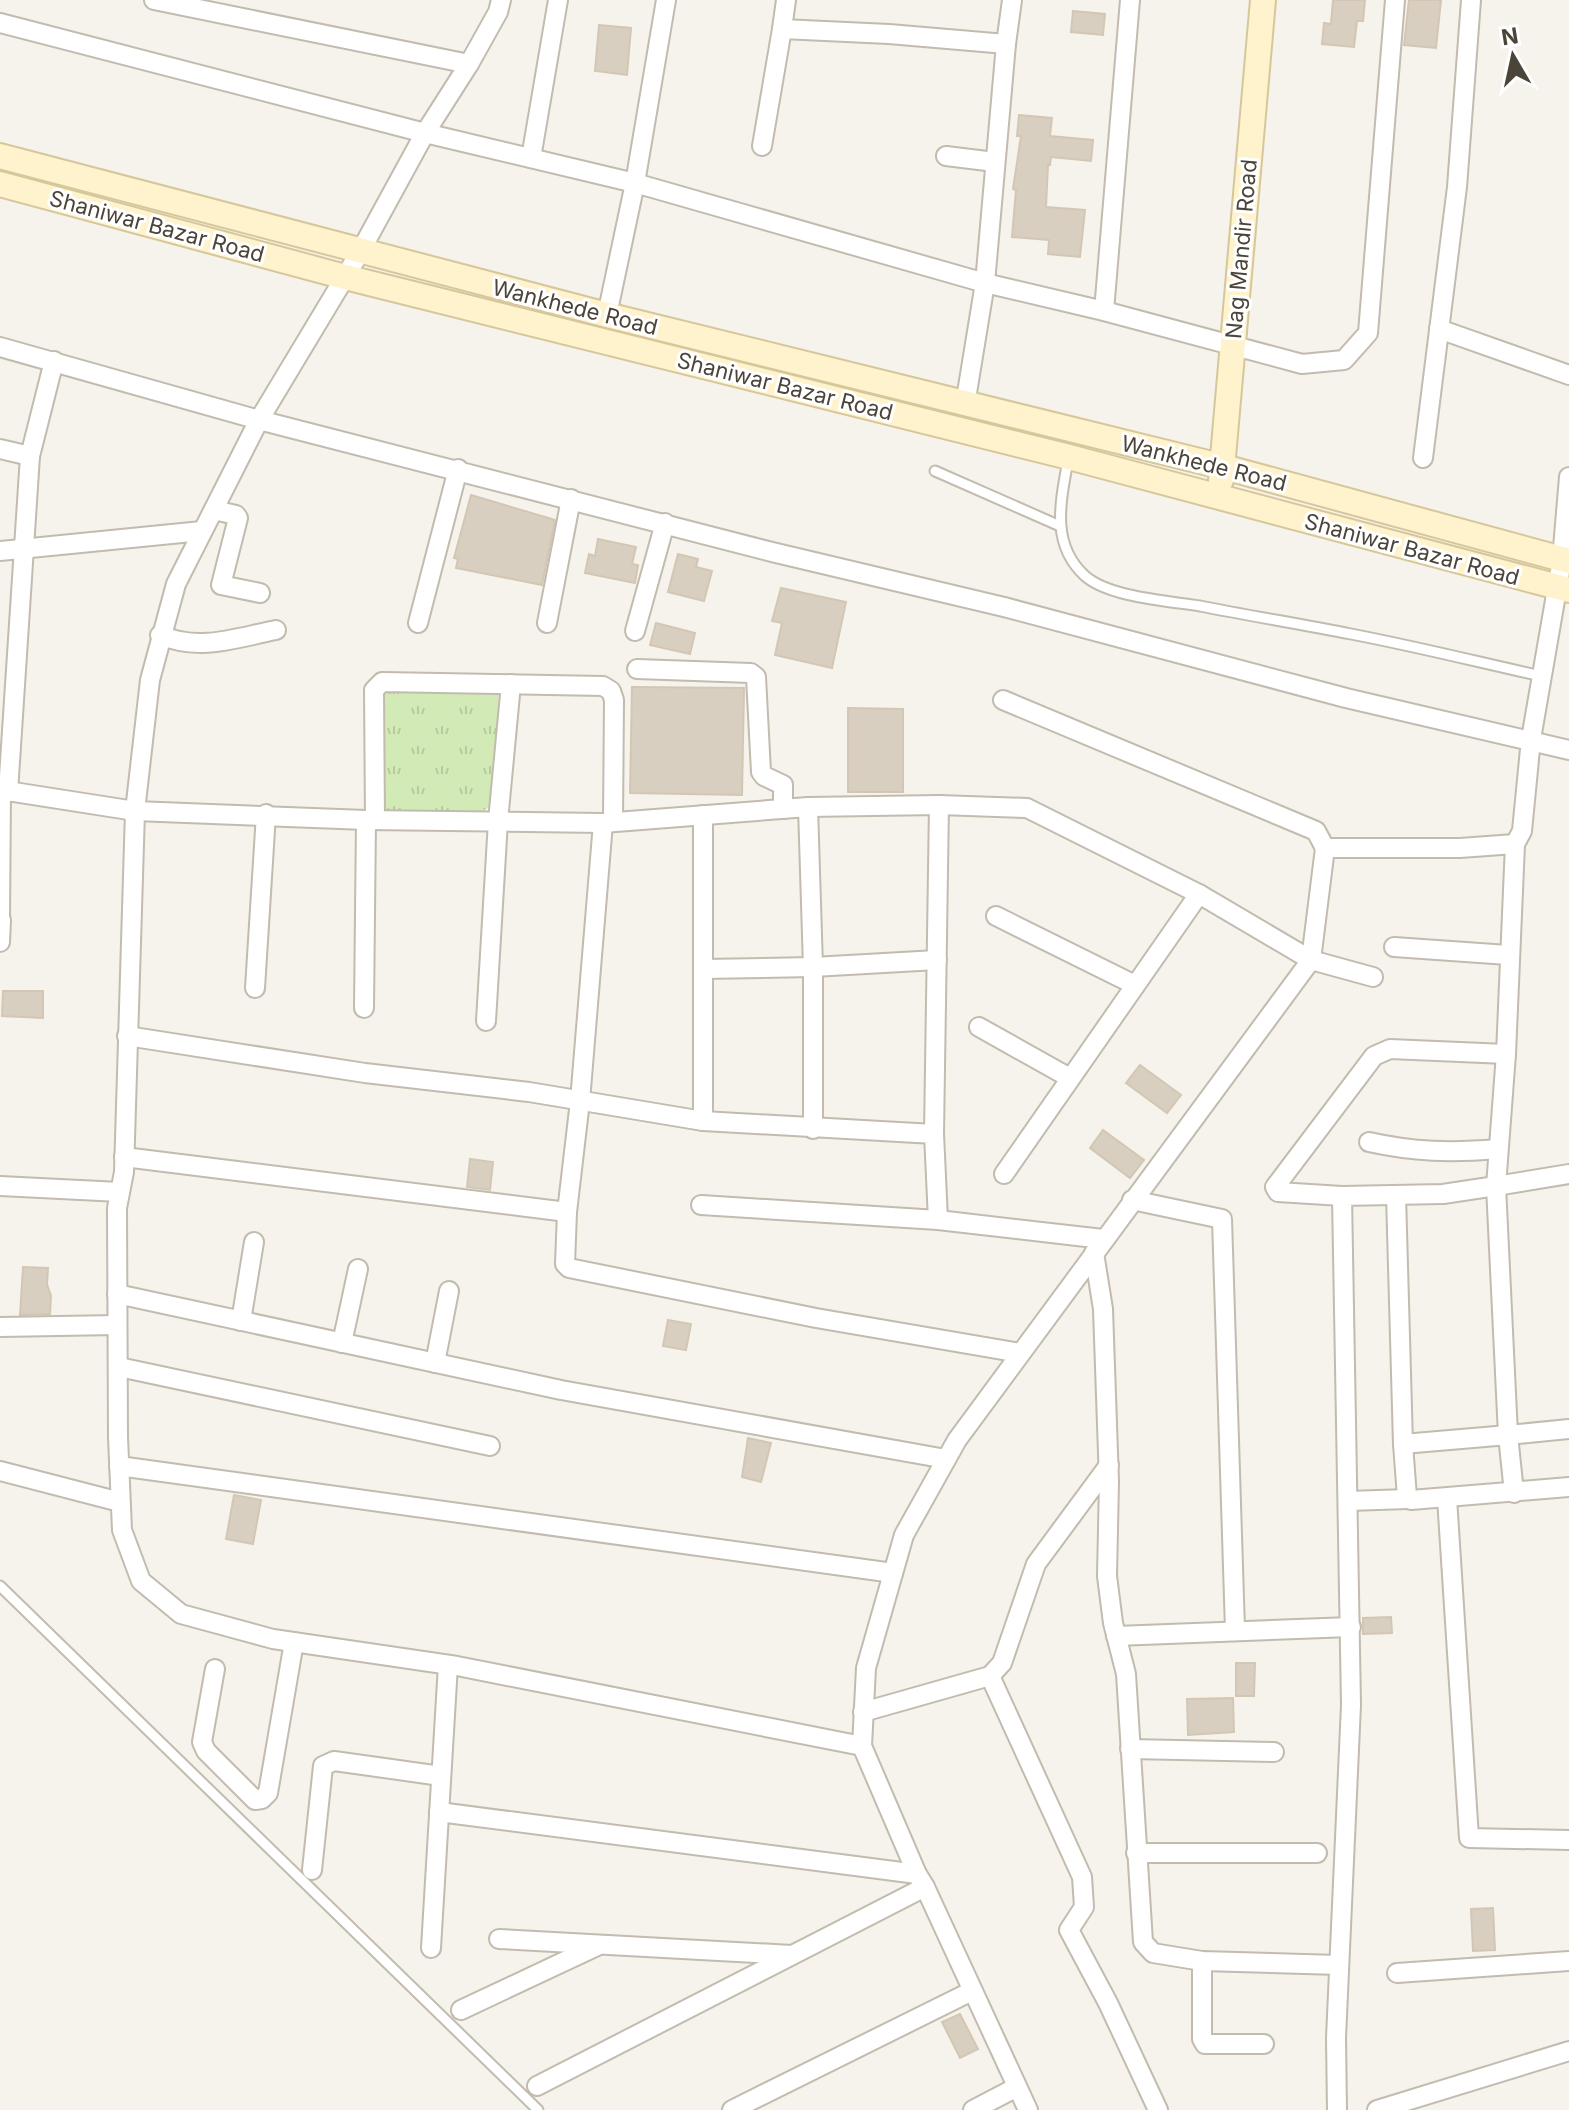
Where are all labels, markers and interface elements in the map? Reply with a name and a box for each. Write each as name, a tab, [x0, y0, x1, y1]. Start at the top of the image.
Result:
north arrow	[1473, 16, 1553, 96]
text: N	[1500, 22, 1520, 50]
street label: Nag Mandir Road	[1220, 158, 1262, 340]
street label: Shaniwar Bazar Road	[47, 185, 267, 267]
street label: Wankhede Road	[490, 274, 660, 340]
street label: Shaniwar Bazar Road	[674, 347, 896, 425]
street label: Wankhede Road	[1119, 430, 1289, 496]
street label: Shaniwar Bazar Road	[1302, 508, 1522, 590]

